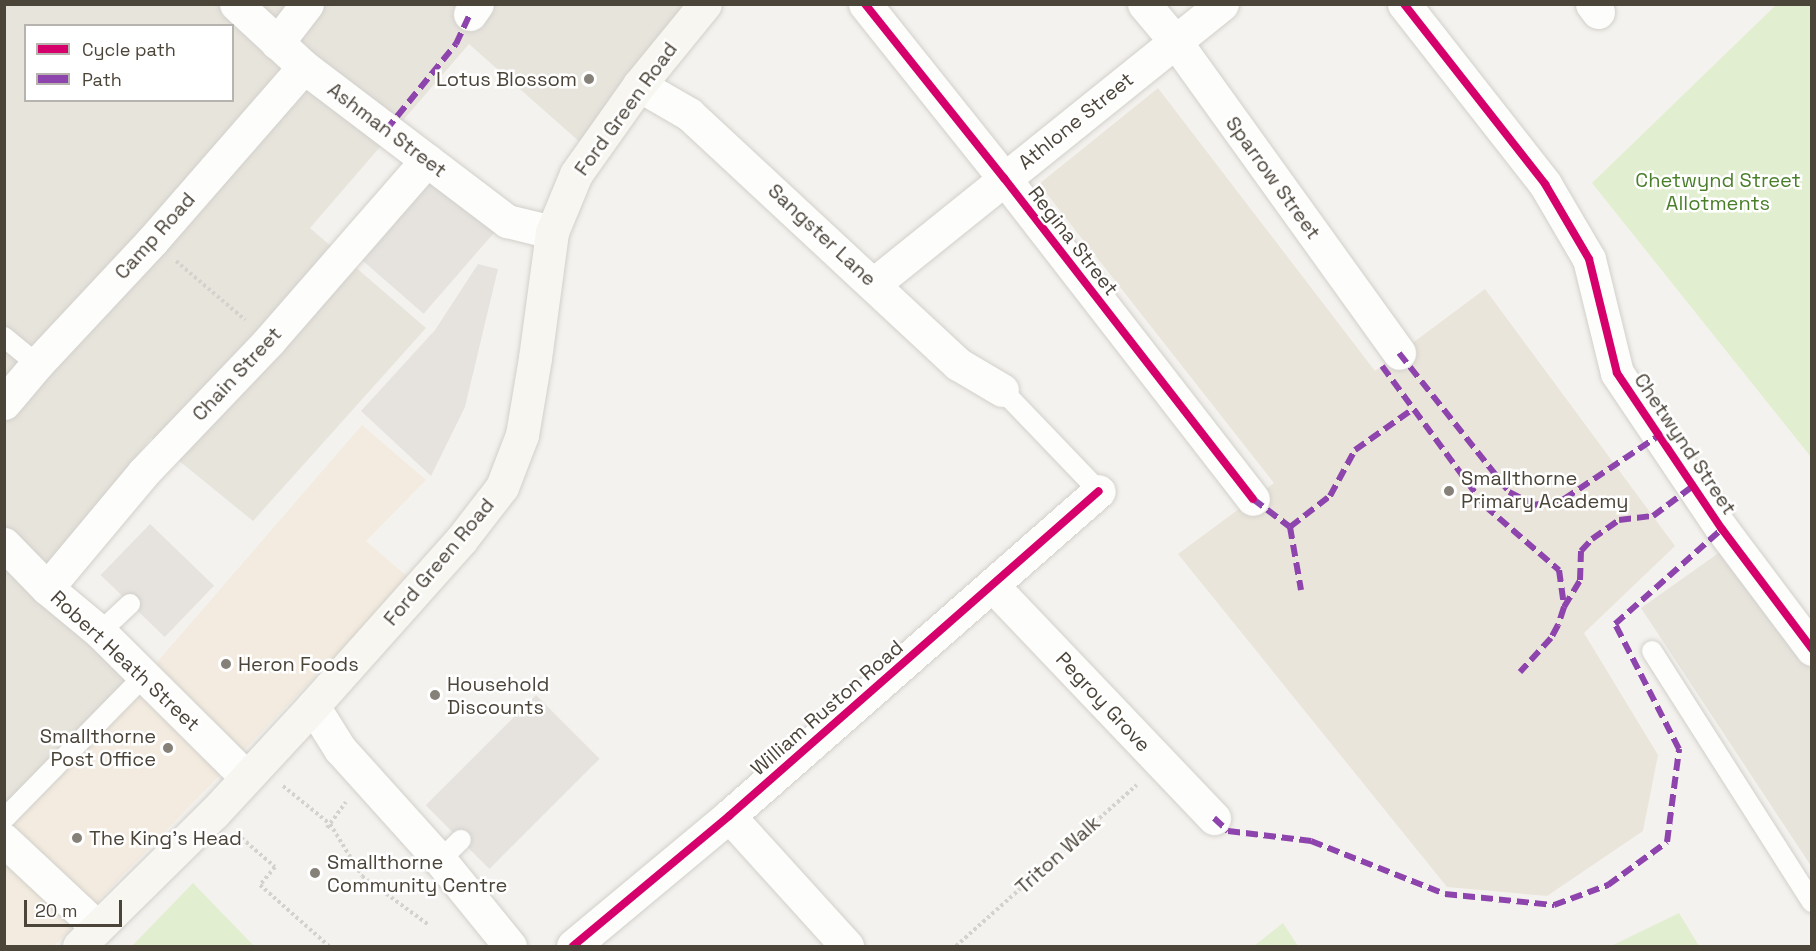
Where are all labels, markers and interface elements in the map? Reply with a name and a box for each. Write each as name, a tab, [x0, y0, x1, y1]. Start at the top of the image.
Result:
legend	[24, 24, 234, 102]
text: Cycle path	[82, 38, 176, 61]
street label: Ford Green Road	[570, 38, 682, 180]
place label: Lotus Blossom	[436, 67, 577, 91]
street label: Athlone Street	[1014, 67, 1138, 175]
text: Path	[82, 68, 122, 91]
marker: Lotus Blossom	[582, 72, 596, 86]
street label: Ashman Street	[323, 77, 451, 183]
street label: Sparrow Street	[1220, 112, 1326, 244]
park label: Chetwynd Street Allotments	[1635, 168, 1801, 215]
street label: Sangster Lane	[763, 179, 881, 291]
street label: Regina Street	[1023, 182, 1123, 300]
street label: Camp Road	[110, 188, 200, 284]
street label: Chain Street	[187, 322, 287, 426]
street label: Chetwynd Street	[1629, 369, 1741, 519]
place label: Smallthorne Primary Academy	[1461, 467, 1629, 514]
marker: Smallthorne Primary Academy	[1442, 484, 1456, 498]
street label: Ford Green Road	[379, 493, 499, 631]
street label: Robert Heath Street	[45, 586, 205, 736]
street label: William Ruston Road	[746, 635, 908, 781]
street label: Pegroy Grove	[1051, 647, 1155, 757]
place label: Heron Foods	[238, 652, 359, 676]
marker: Heron Foods	[219, 657, 233, 671]
place label: Household Discounts	[447, 672, 549, 719]
marker: Household Discounts	[428, 688, 442, 702]
place label: Smallthorne Post Office	[40, 724, 156, 771]
marker: Smallthorne Post Office	[161, 741, 175, 755]
street label: Triton Walk	[1011, 811, 1105, 899]
place label: The King's Head	[89, 826, 242, 850]
marker: The King's Head	[70, 831, 84, 845]
place label: Smallthorne Community Centre	[327, 850, 507, 897]
marker: Smallthorne Community Centre	[308, 866, 322, 880]
scale bar	[27, 888, 124, 926]
text: 20 m	[35, 899, 78, 922]

